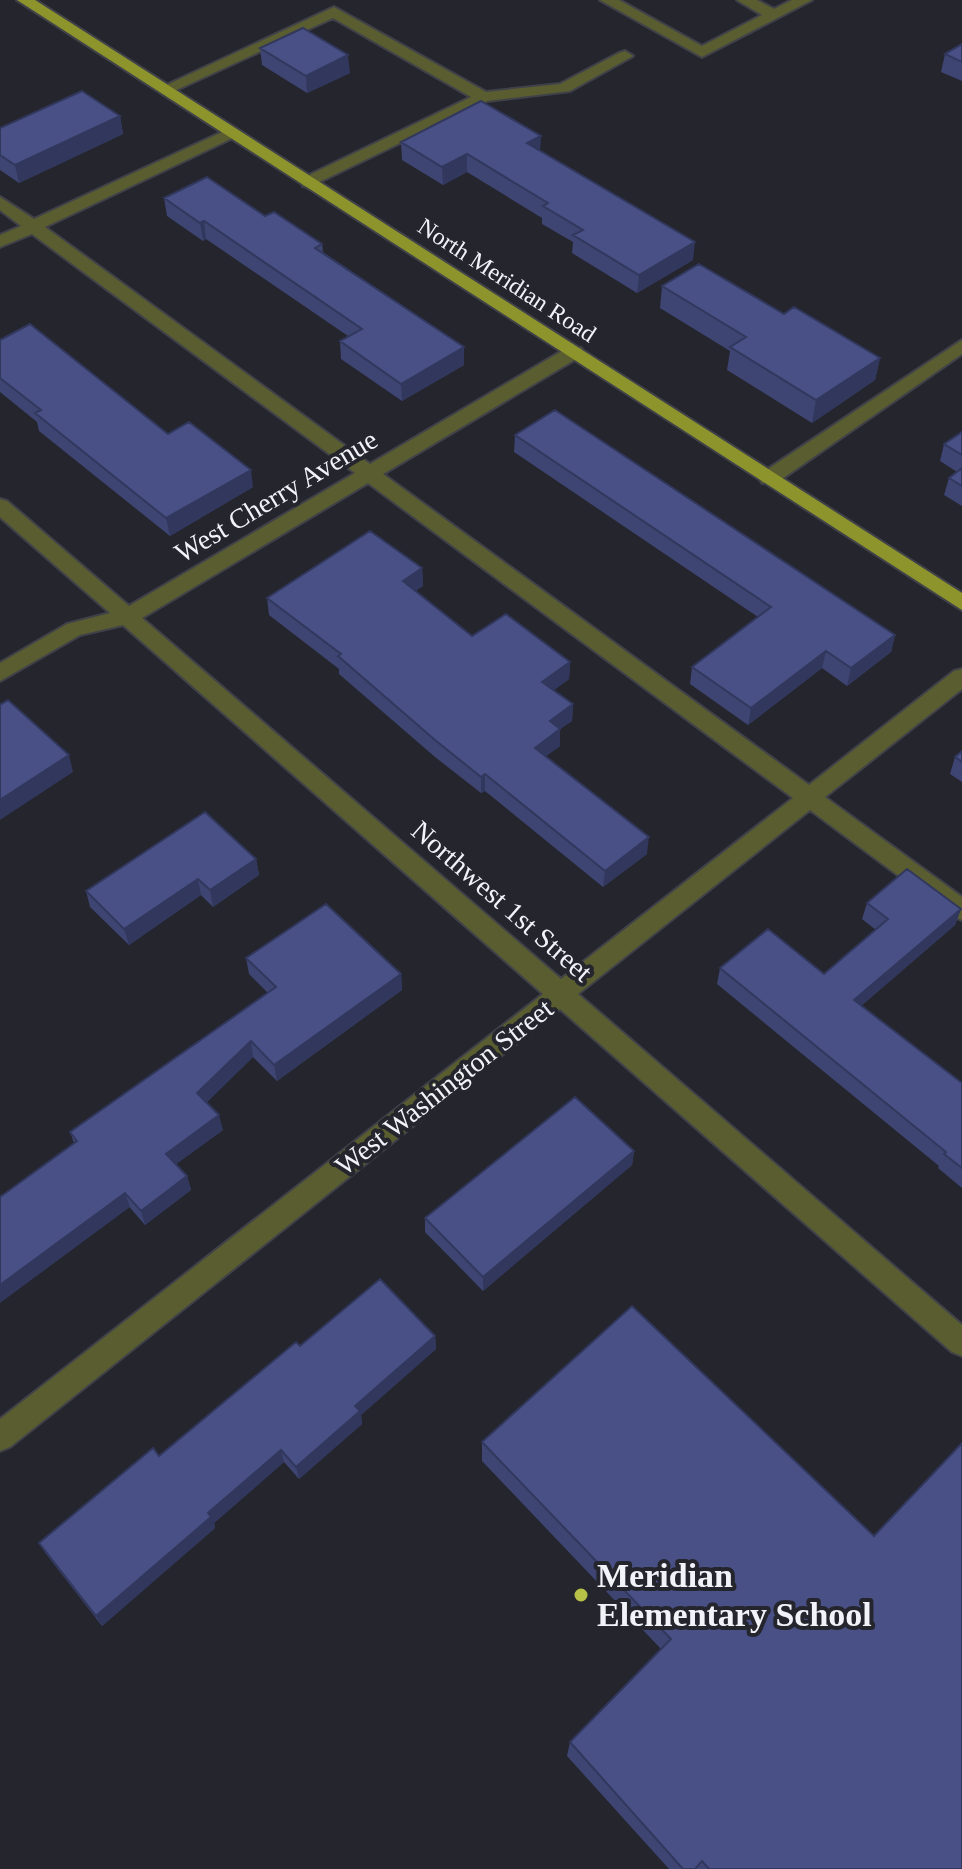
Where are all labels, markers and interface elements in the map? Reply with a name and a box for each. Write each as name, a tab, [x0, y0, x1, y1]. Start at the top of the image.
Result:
street label: North Meridian Road	[413, 213, 601, 347]
street label: West Cherry Avenue	[169, 423, 383, 569]
street label: Northwest 1st Street	[406, 814, 599, 988]
street label: West Washington Street	[329, 992, 559, 1181]
place label: Meridian Elementary School	[597, 1557, 872, 1633]
marker: Meridian Elementary School	[572, 1586, 590, 1604]

